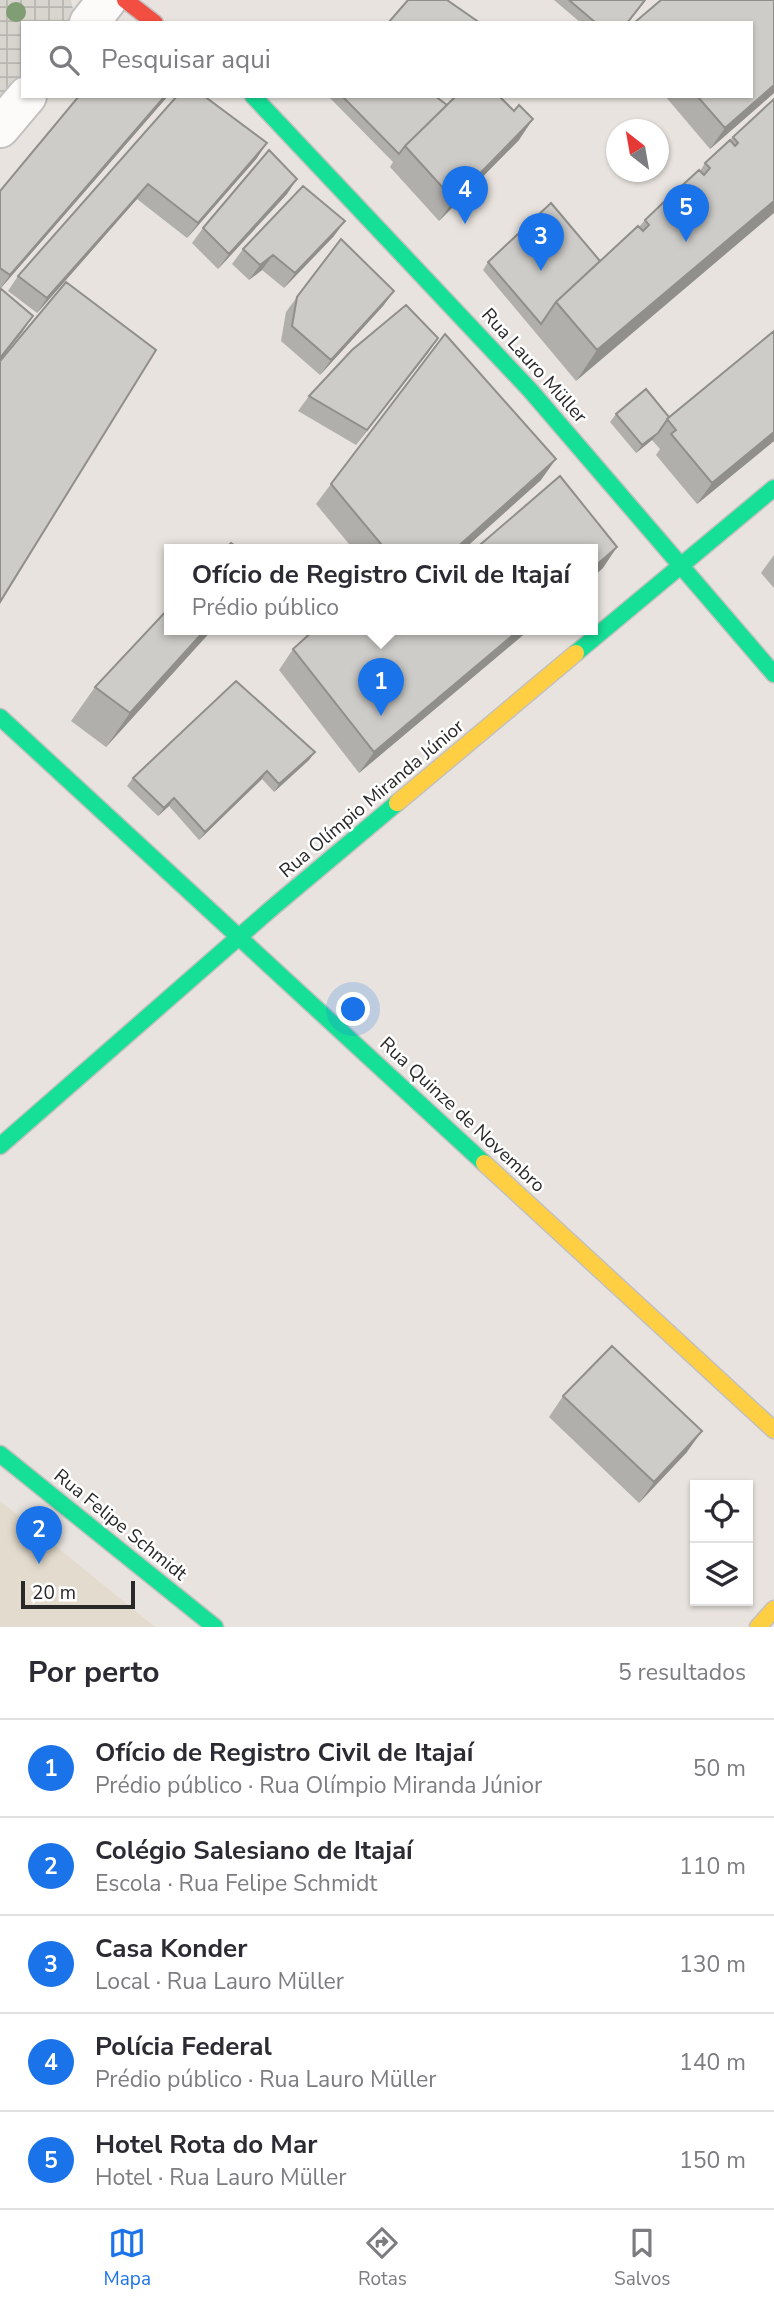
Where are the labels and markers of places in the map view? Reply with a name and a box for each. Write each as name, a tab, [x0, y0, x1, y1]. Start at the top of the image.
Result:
pin: 4	[442, 166, 488, 224]
pin: 5	[663, 184, 709, 242]
pin: 3	[518, 213, 564, 271]
pin: 1	[358, 658, 404, 716]
pin: 2	[16, 1506, 62, 1564]

